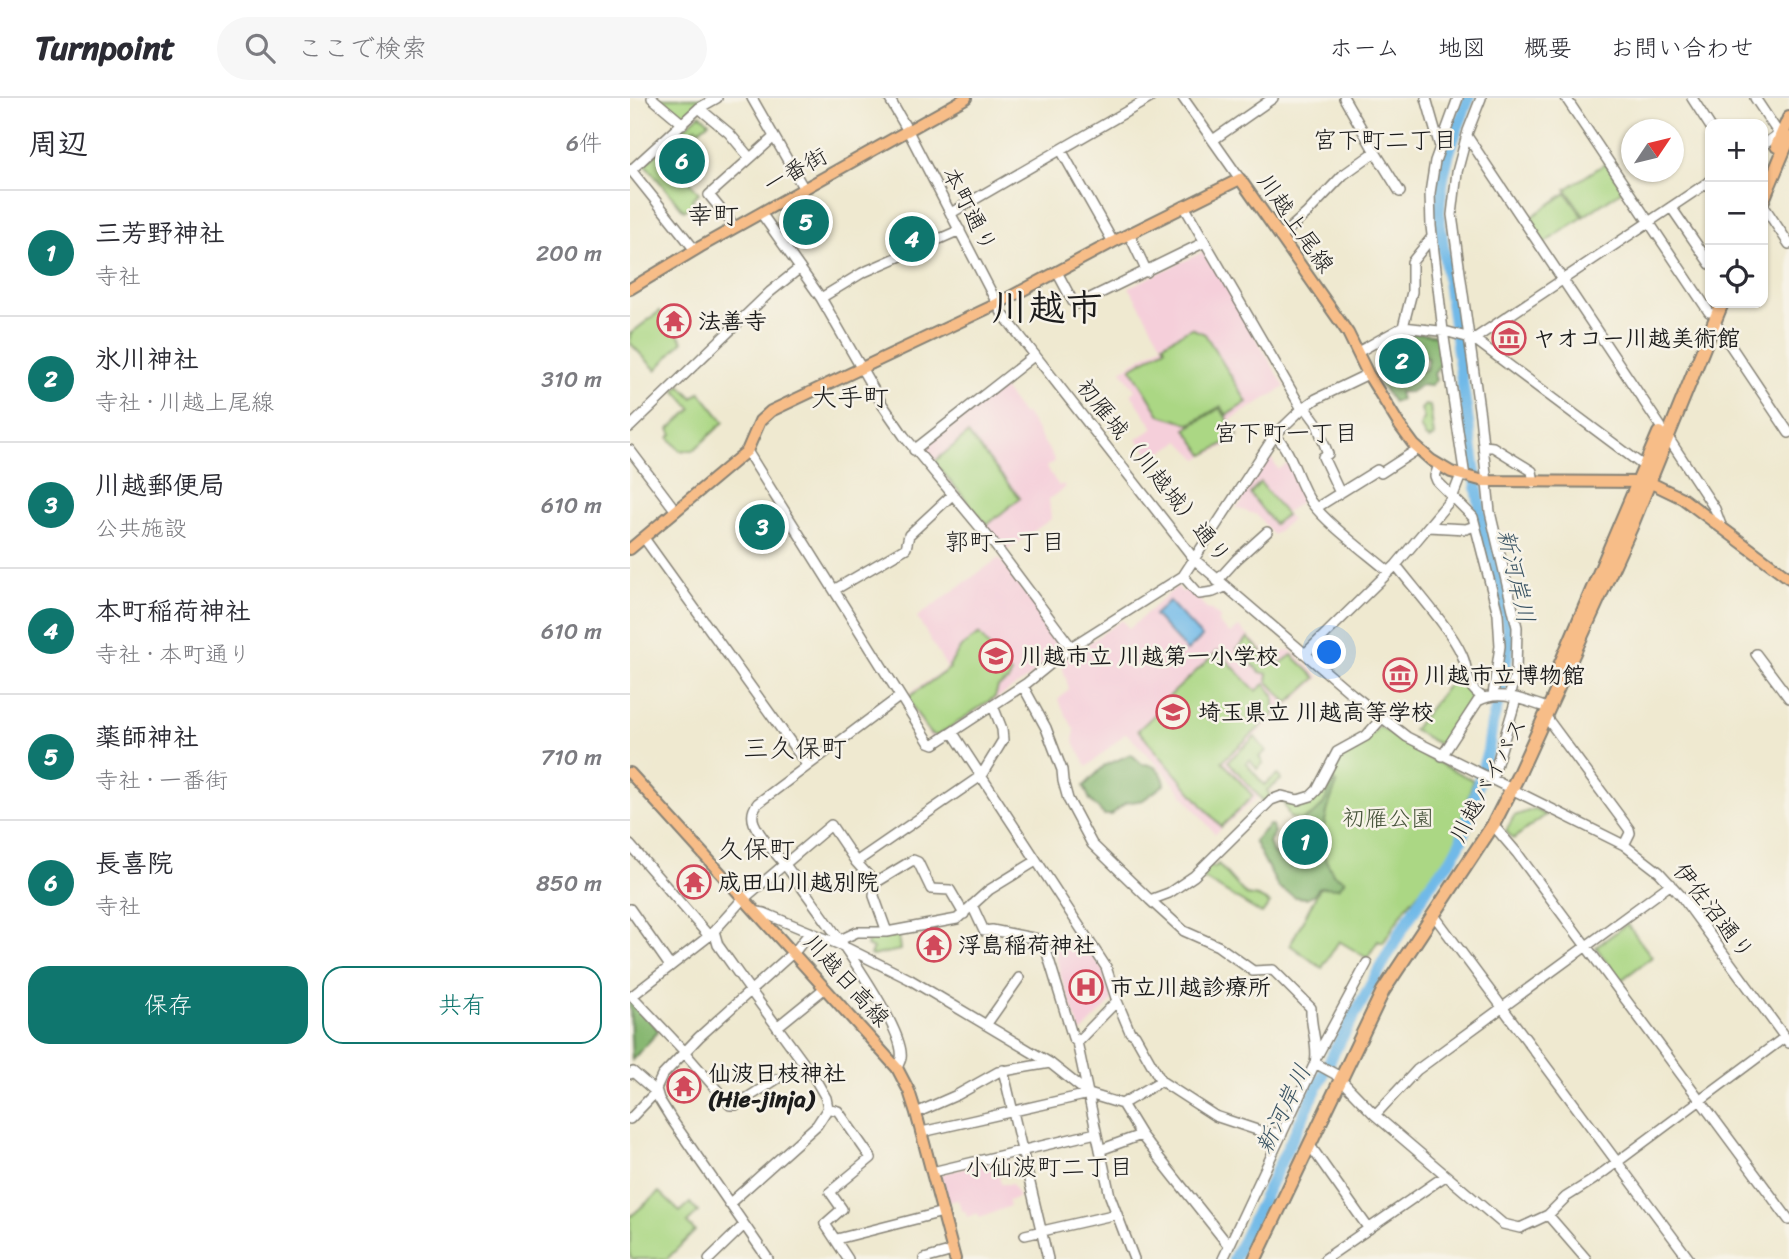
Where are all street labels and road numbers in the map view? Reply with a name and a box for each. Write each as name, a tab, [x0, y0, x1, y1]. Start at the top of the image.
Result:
street label: 一番街	[755, 136, 835, 205]
street label: 本町通り	[930, 159, 1009, 260]
street label: 川越上尾線	[1246, 164, 1345, 282]
street label: 初雁城（川越城）通り	[1065, 369, 1242, 574]
street label: 川越バイパス	[1438, 710, 1539, 851]
street label: 伊佐沼通り	[1662, 853, 1765, 969]
street label: 川越日高線	[793, 924, 900, 1037]

